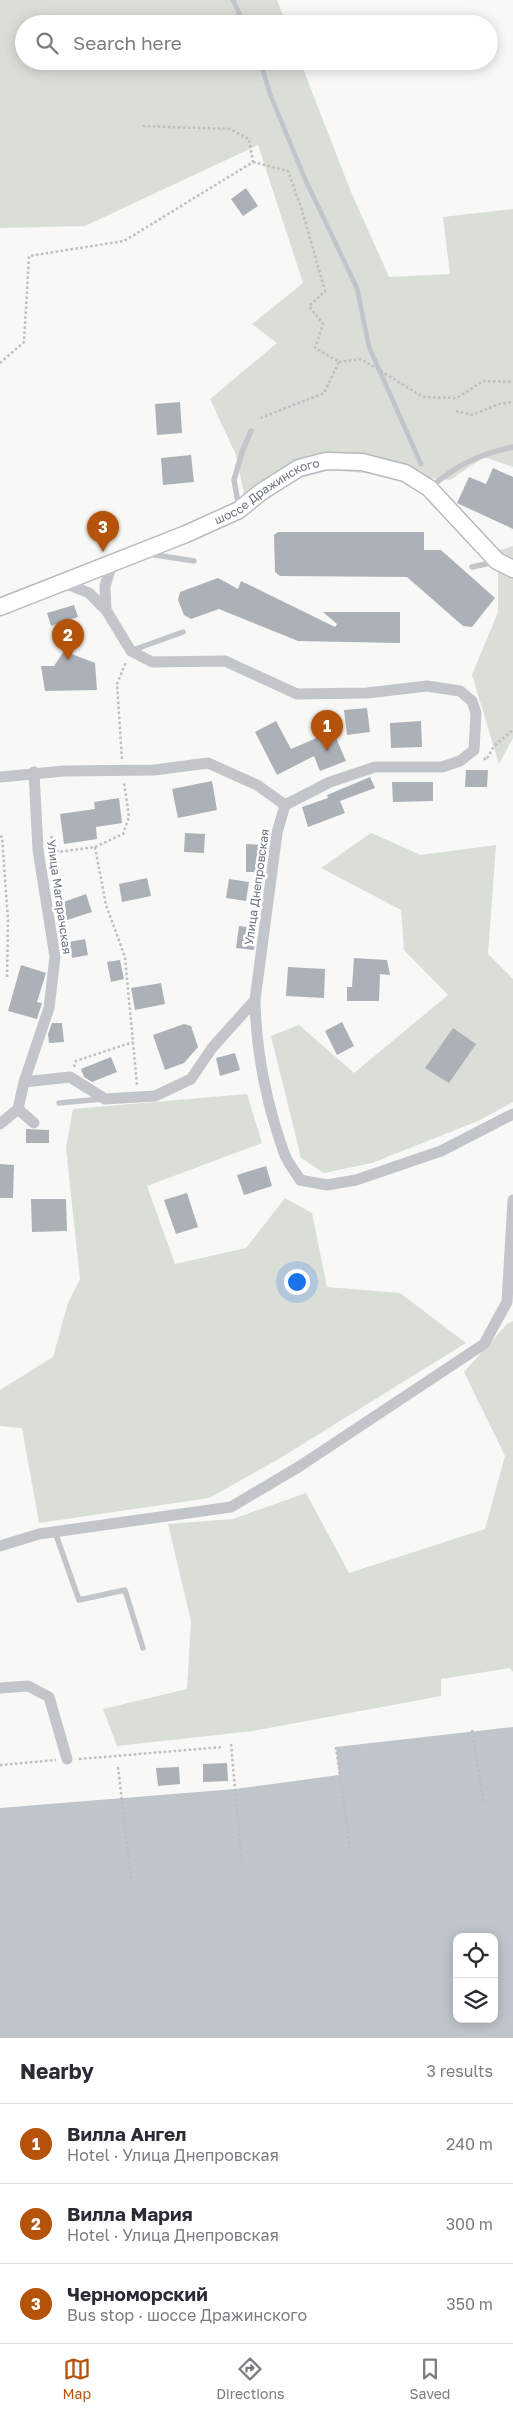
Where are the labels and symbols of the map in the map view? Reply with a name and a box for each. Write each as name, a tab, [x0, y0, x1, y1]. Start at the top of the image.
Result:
street label: шоссе Дражинского	[212, 455, 321, 527]
pin: 3	[87, 511, 119, 552]
pin: 2	[52, 619, 84, 660]
pin: 1	[311, 710, 343, 751]
street label: Улица Днепровская	[241, 828, 272, 946]
street label: Улица Магарачская	[44, 839, 75, 955]
your location	[284, 1269, 310, 1295]

